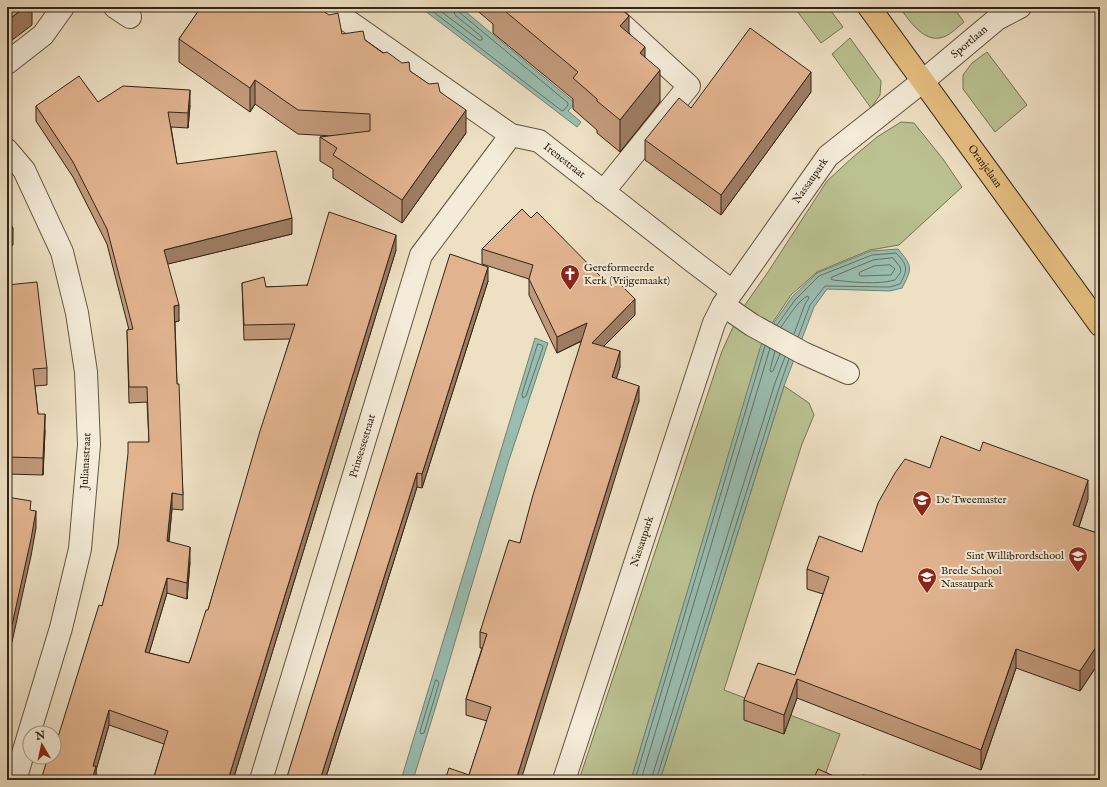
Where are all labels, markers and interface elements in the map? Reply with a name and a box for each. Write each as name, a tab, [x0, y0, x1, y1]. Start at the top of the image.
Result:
street label: Sportlaan	[948, 23, 991, 62]
street label: Irenestraat	[540, 140, 588, 182]
street label: Oranjelaan	[964, 142, 1005, 191]
street label: Nassaupark	[790, 155, 831, 206]
place label: Gereformeerde Kerk (Vrijgemaakt)	[584, 261, 670, 288]
church icon: Gereformeerde Kerk (Vrijgemaakt)	[559, 263, 581, 291]
street label: Prinsessestraat	[346, 412, 379, 480]
street label: Julianastraat	[77, 432, 94, 491]
school or university icon: De Tweemaster	[911, 489, 933, 517]
place label: De Tweemaster	[936, 493, 1007, 507]
street label: Nassaupark	[627, 514, 657, 569]
school or university icon: Sint Willibrordschool	[1067, 545, 1089, 573]
place label: Sint Willibrordschool	[966, 549, 1064, 563]
place label: Brede School Nassaupark	[941, 564, 1002, 591]
school or university icon: Brede School Nassaupark	[916, 566, 938, 594]
north arrow	[22, 725, 62, 765]
text: N	[34, 728, 47, 744]

